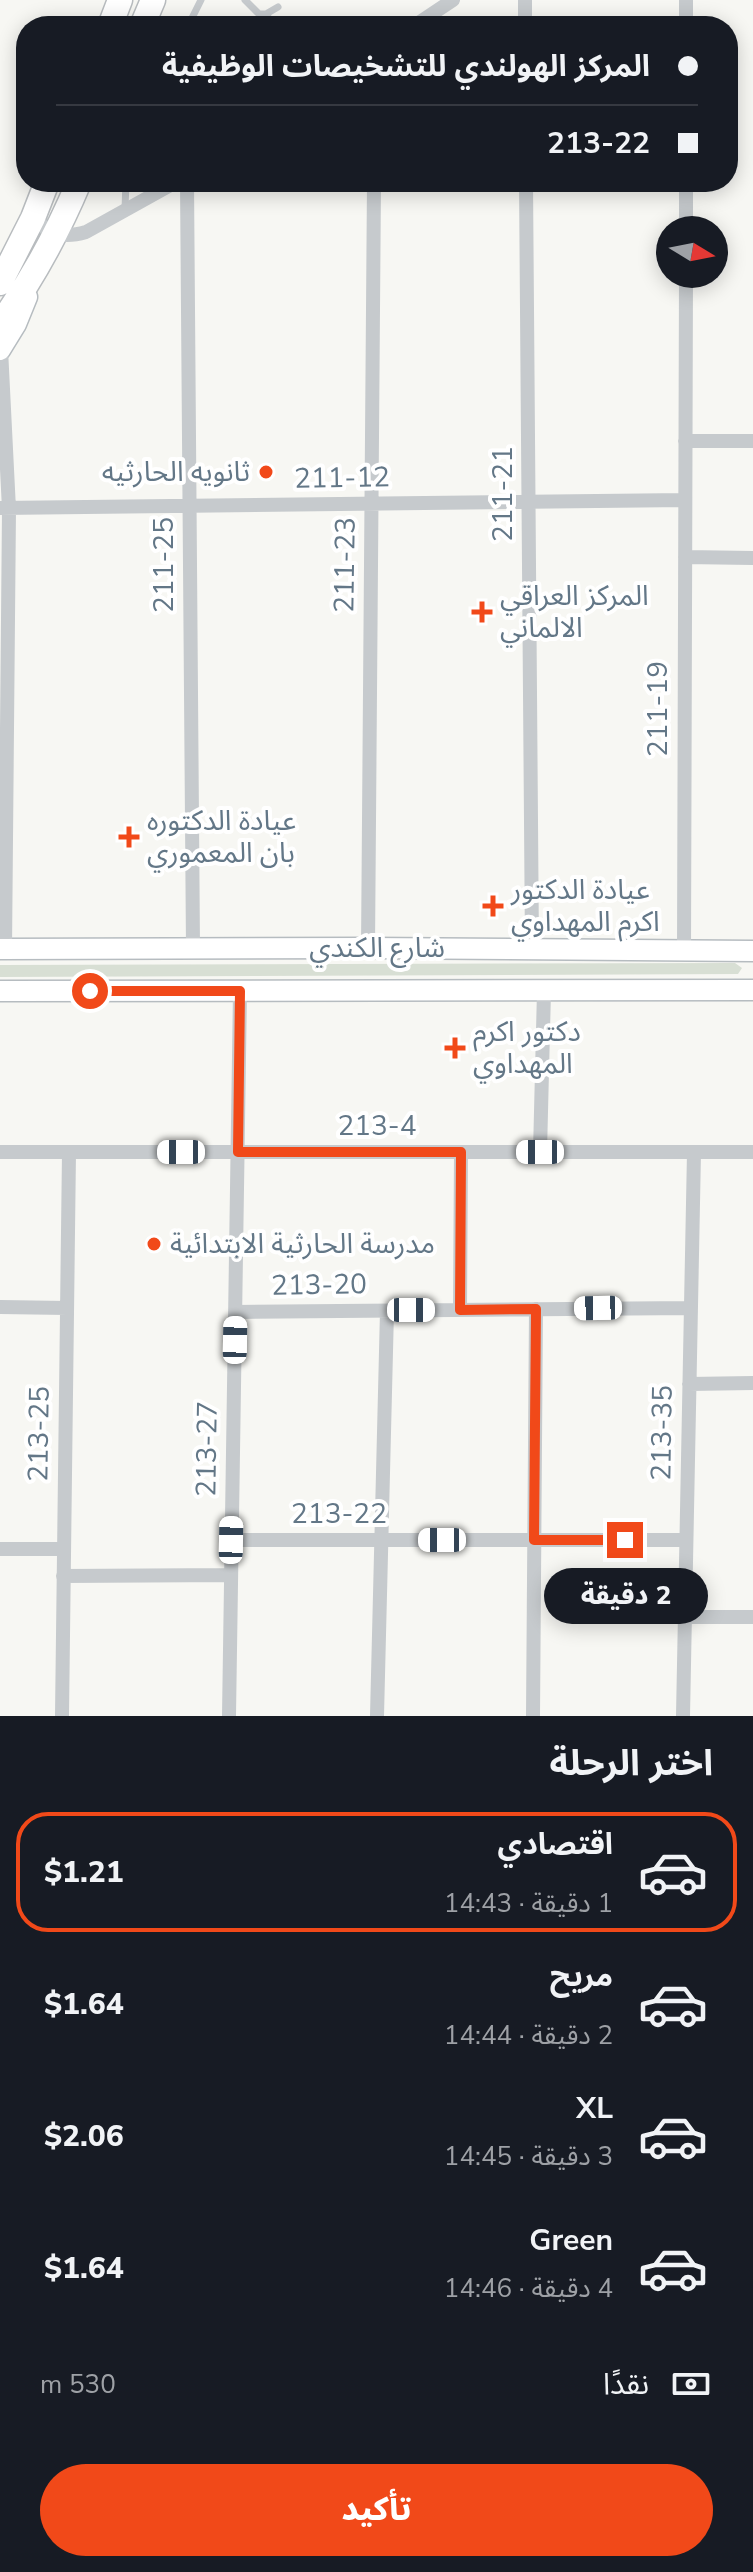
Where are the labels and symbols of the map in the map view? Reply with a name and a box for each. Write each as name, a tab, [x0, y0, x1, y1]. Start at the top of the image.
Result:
north arrow	[656, 216, 728, 288]
street label: 211-21	[484, 446, 522, 542]
place label: ثانويه الحارثيه	[102, 453, 250, 491]
street label: 211-12	[294, 458, 390, 498]
marker: ثانويه الحارثيه	[257, 463, 275, 481]
street label: 211-25	[145, 517, 183, 613]
street label: 211-23	[325, 517, 365, 613]
place label: المركز العراقي الالماني	[500, 577, 649, 648]
marker: المركز العراقي الالماني	[471, 601, 493, 623]
street label: 211-19	[639, 661, 677, 757]
place label: عيادة الدكتوره بان المعموري	[147, 802, 296, 873]
marker: عيادة الدكتوره بان المعموري	[118, 826, 140, 848]
place label: عيادة الدكتور اكرم المهداوي	[510, 871, 660, 942]
marker: عيادة الدكتور اكرم المهداوي	[482, 895, 504, 917]
street label: شارع الكندي	[309, 929, 445, 968]
route start	[72, 973, 108, 1009]
place label: دكتور اكرم المهداوي	[473, 1013, 581, 1084]
marker: دكتور اكرم المهداوي	[444, 1037, 466, 1059]
street label: 213-4	[337, 1107, 417, 1145]
car	[157, 1140, 205, 1164]
car	[516, 1140, 564, 1164]
place label: مدرسة الحارثية الابتدائية	[170, 1225, 435, 1263]
marker: مدرسة الحارثية الابتدائية	[145, 1235, 163, 1253]
street label: 213-20	[271, 1265, 367, 1305]
car	[574, 1296, 622, 1320]
car	[387, 1298, 435, 1322]
car	[223, 1316, 247, 1364]
street label: 213-35	[642, 1385, 682, 1481]
street label: 213-25	[19, 1386, 59, 1482]
street label: 213-27	[187, 1401, 227, 1497]
street label: 213-22	[291, 1495, 387, 1533]
car	[219, 1516, 243, 1564]
route end	[607, 1522, 643, 1558]
car	[418, 1528, 466, 1552]
callout: 2 دقيقة	[543, 1568, 707, 1624]

